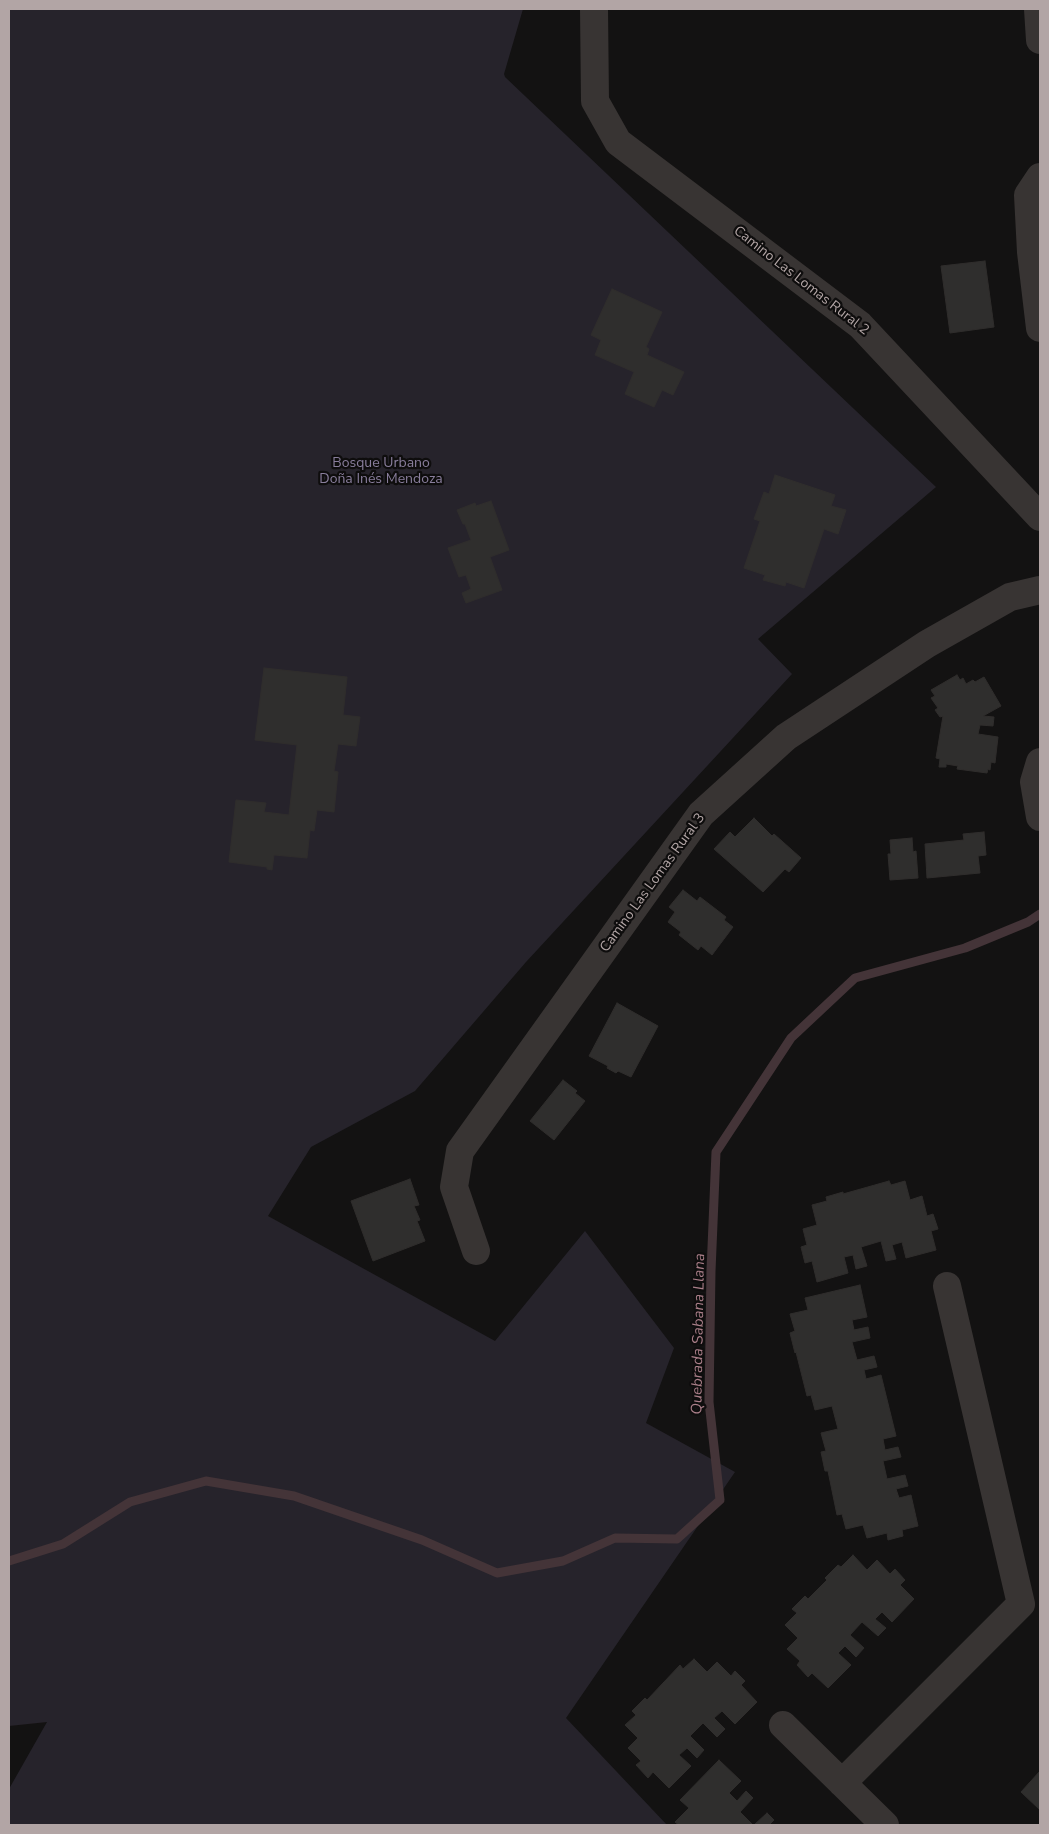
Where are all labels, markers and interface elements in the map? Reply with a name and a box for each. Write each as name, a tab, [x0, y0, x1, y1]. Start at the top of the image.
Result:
street label: Camino Las Lomas Rural 2	[730, 223, 872, 339]
park label: Bosque Urbano Doña Inés Mendoza	[319, 456, 443, 488]
street label: Camino Las Lomas Rural 3	[597, 810, 709, 956]
water label: Quebrada Sabana Llana	[689, 1253, 709, 1415]

